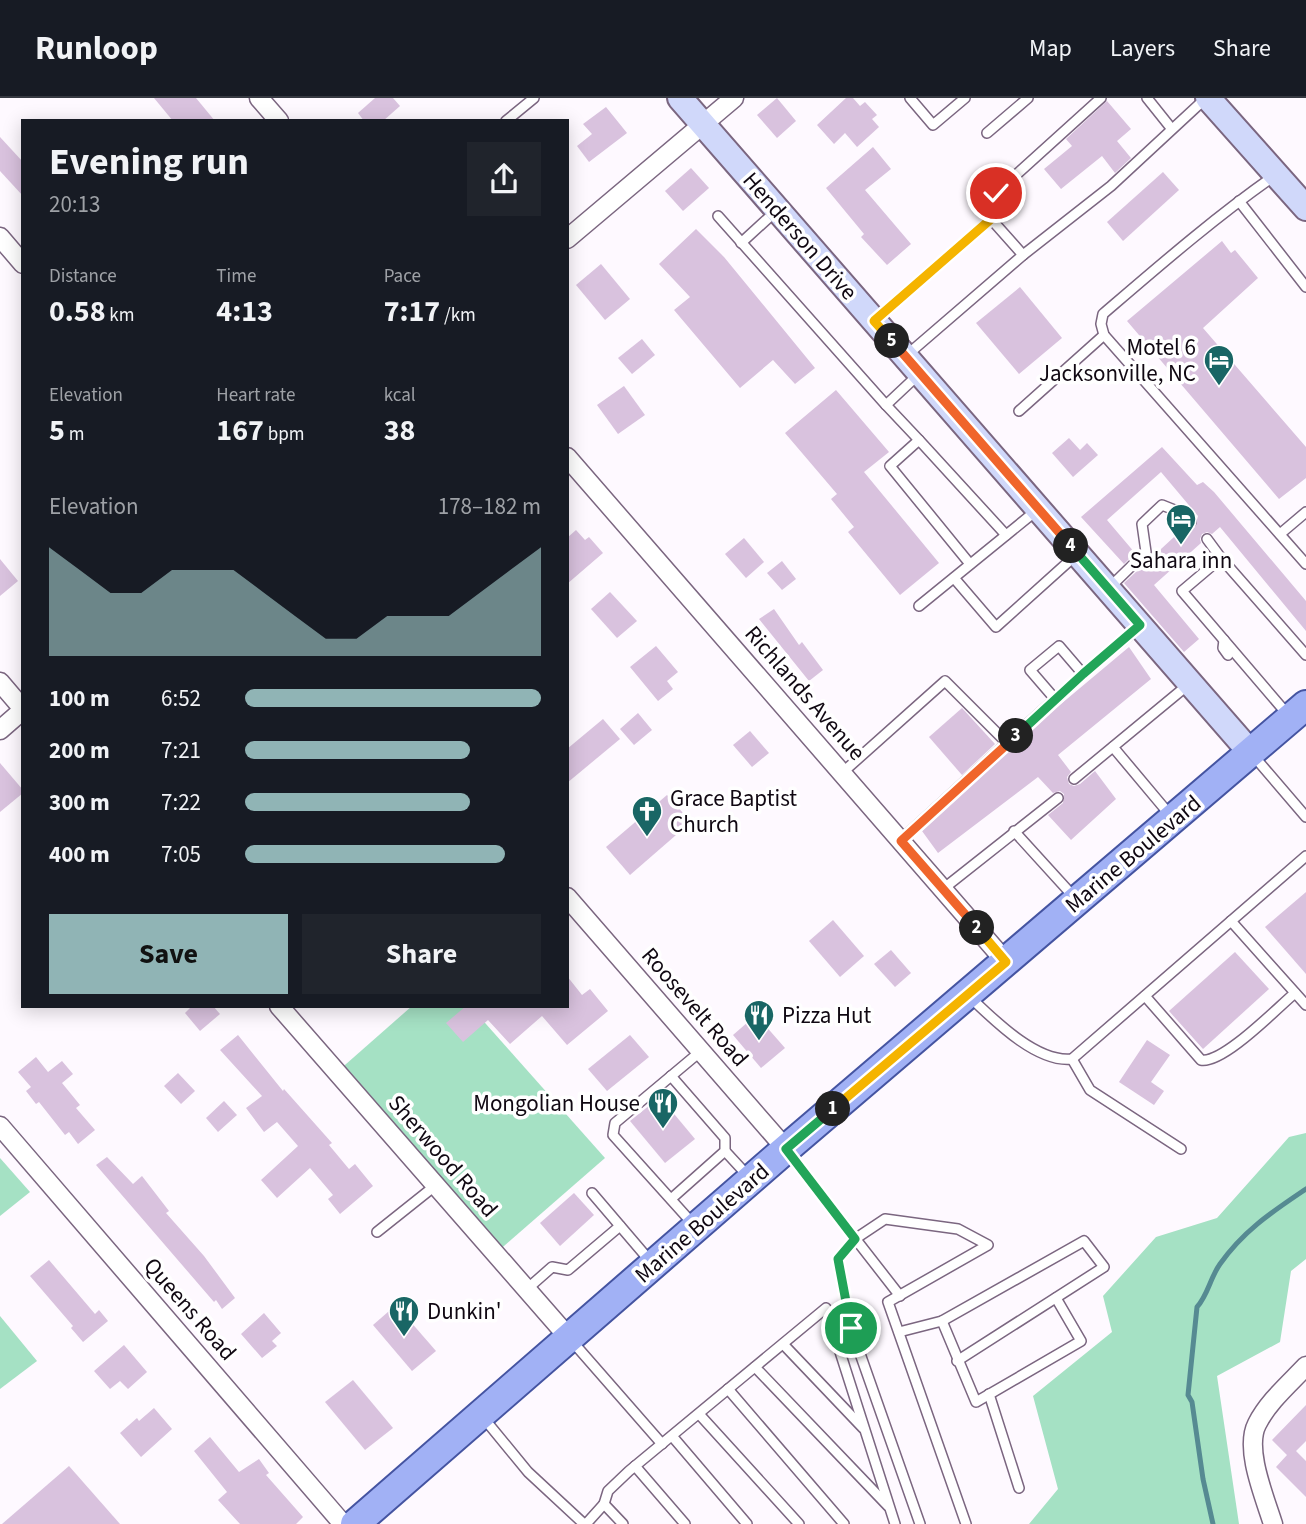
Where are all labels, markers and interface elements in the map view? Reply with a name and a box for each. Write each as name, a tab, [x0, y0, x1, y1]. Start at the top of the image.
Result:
text: Runloop	[35, 25, 158, 72]
text: Map	[1029, 31, 1072, 66]
text: Layers	[1110, 31, 1175, 66]
text: Share	[1213, 31, 1271, 66]
text: Evening run	[49, 135, 249, 189]
button: share	[467, 142, 541, 216]
pin	[966, 163, 1026, 223]
street label: Henderson Drive	[735, 165, 865, 307]
icon: check	[977, 174, 1015, 212]
text: 20:13	[49, 188, 100, 221]
text: Distance	[49, 263, 117, 290]
text: Time	[216, 263, 256, 290]
text: Pace	[384, 263, 421, 290]
text: 0.58	[49, 290, 106, 333]
text: 4:13	[216, 290, 273, 333]
text: 7:17	[384, 290, 440, 333]
text: km	[106, 302, 135, 329]
text: /km	[440, 302, 476, 329]
pin: 5	[874, 324, 910, 358]
text: 5	[886, 327, 897, 354]
place label: Motel 6 Jacksonville, NC	[1039, 331, 1196, 390]
hotel icon: Motel 6 Jacksonville, NC	[1202, 343, 1236, 387]
text: Elevation	[49, 382, 123, 409]
text: Heart rate	[216, 382, 295, 409]
text: kcal	[384, 382, 416, 409]
text: 5	[49, 409, 65, 452]
text: 167	[216, 409, 264, 452]
text: 38	[384, 409, 415, 452]
text: m	[65, 421, 84, 448]
text: bpm	[264, 421, 304, 448]
text: Elevation	[49, 490, 139, 523]
text: 178–182 m	[438, 490, 541, 523]
hotel icon: Sahara inn	[1164, 502, 1198, 546]
pin: 4	[1054, 528, 1088, 564]
text: 4	[1065, 532, 1076, 559]
place label: Sahara inn	[1130, 544, 1232, 577]
street label: Richlands Avenue	[737, 618, 873, 768]
text: 100 m	[49, 682, 110, 715]
text: 6:52	[161, 682, 201, 715]
pin: 3	[998, 718, 1034, 754]
text: 3	[1010, 722, 1021, 749]
text: 200 m	[49, 734, 110, 767]
text: 7:21	[161, 734, 201, 767]
place label: Grace Baptist Church	[670, 782, 797, 841]
text: 300 m	[49, 786, 110, 819]
text: 7:22	[161, 786, 201, 819]
street label: Marine Boulevard	[1058, 787, 1208, 921]
church icon: Grace Baptist Church	[630, 794, 664, 838]
text: 400 m	[49, 838, 110, 871]
text: 7:05	[161, 838, 201, 871]
pin: 2	[960, 910, 995, 946]
button: Save	[49, 914, 288, 994]
button: Share	[302, 914, 541, 994]
text: 2	[971, 914, 982, 941]
street label: Roosevelt Road	[634, 940, 756, 1074]
restaurant icon: Pizza Hut	[742, 998, 776, 1042]
place label: Pizza Hut	[782, 999, 871, 1032]
restaurant icon: Mongolian House	[646, 1086, 680, 1130]
place label: Mongolian House	[473, 1087, 640, 1120]
street label: Sherwood Road	[380, 1088, 506, 1224]
pin: 1	[816, 1091, 850, 1126]
text: 1	[827, 1095, 838, 1122]
street label: Marine Boulevard	[627, 1155, 777, 1291]
street label: Queens Road	[136, 1250, 244, 1368]
restaurant icon: Dunkin'	[387, 1294, 421, 1338]
place label: Dunkin'	[427, 1295, 502, 1328]
pin	[821, 1298, 881, 1358]
icon: arrive	[832, 1309, 870, 1347]

